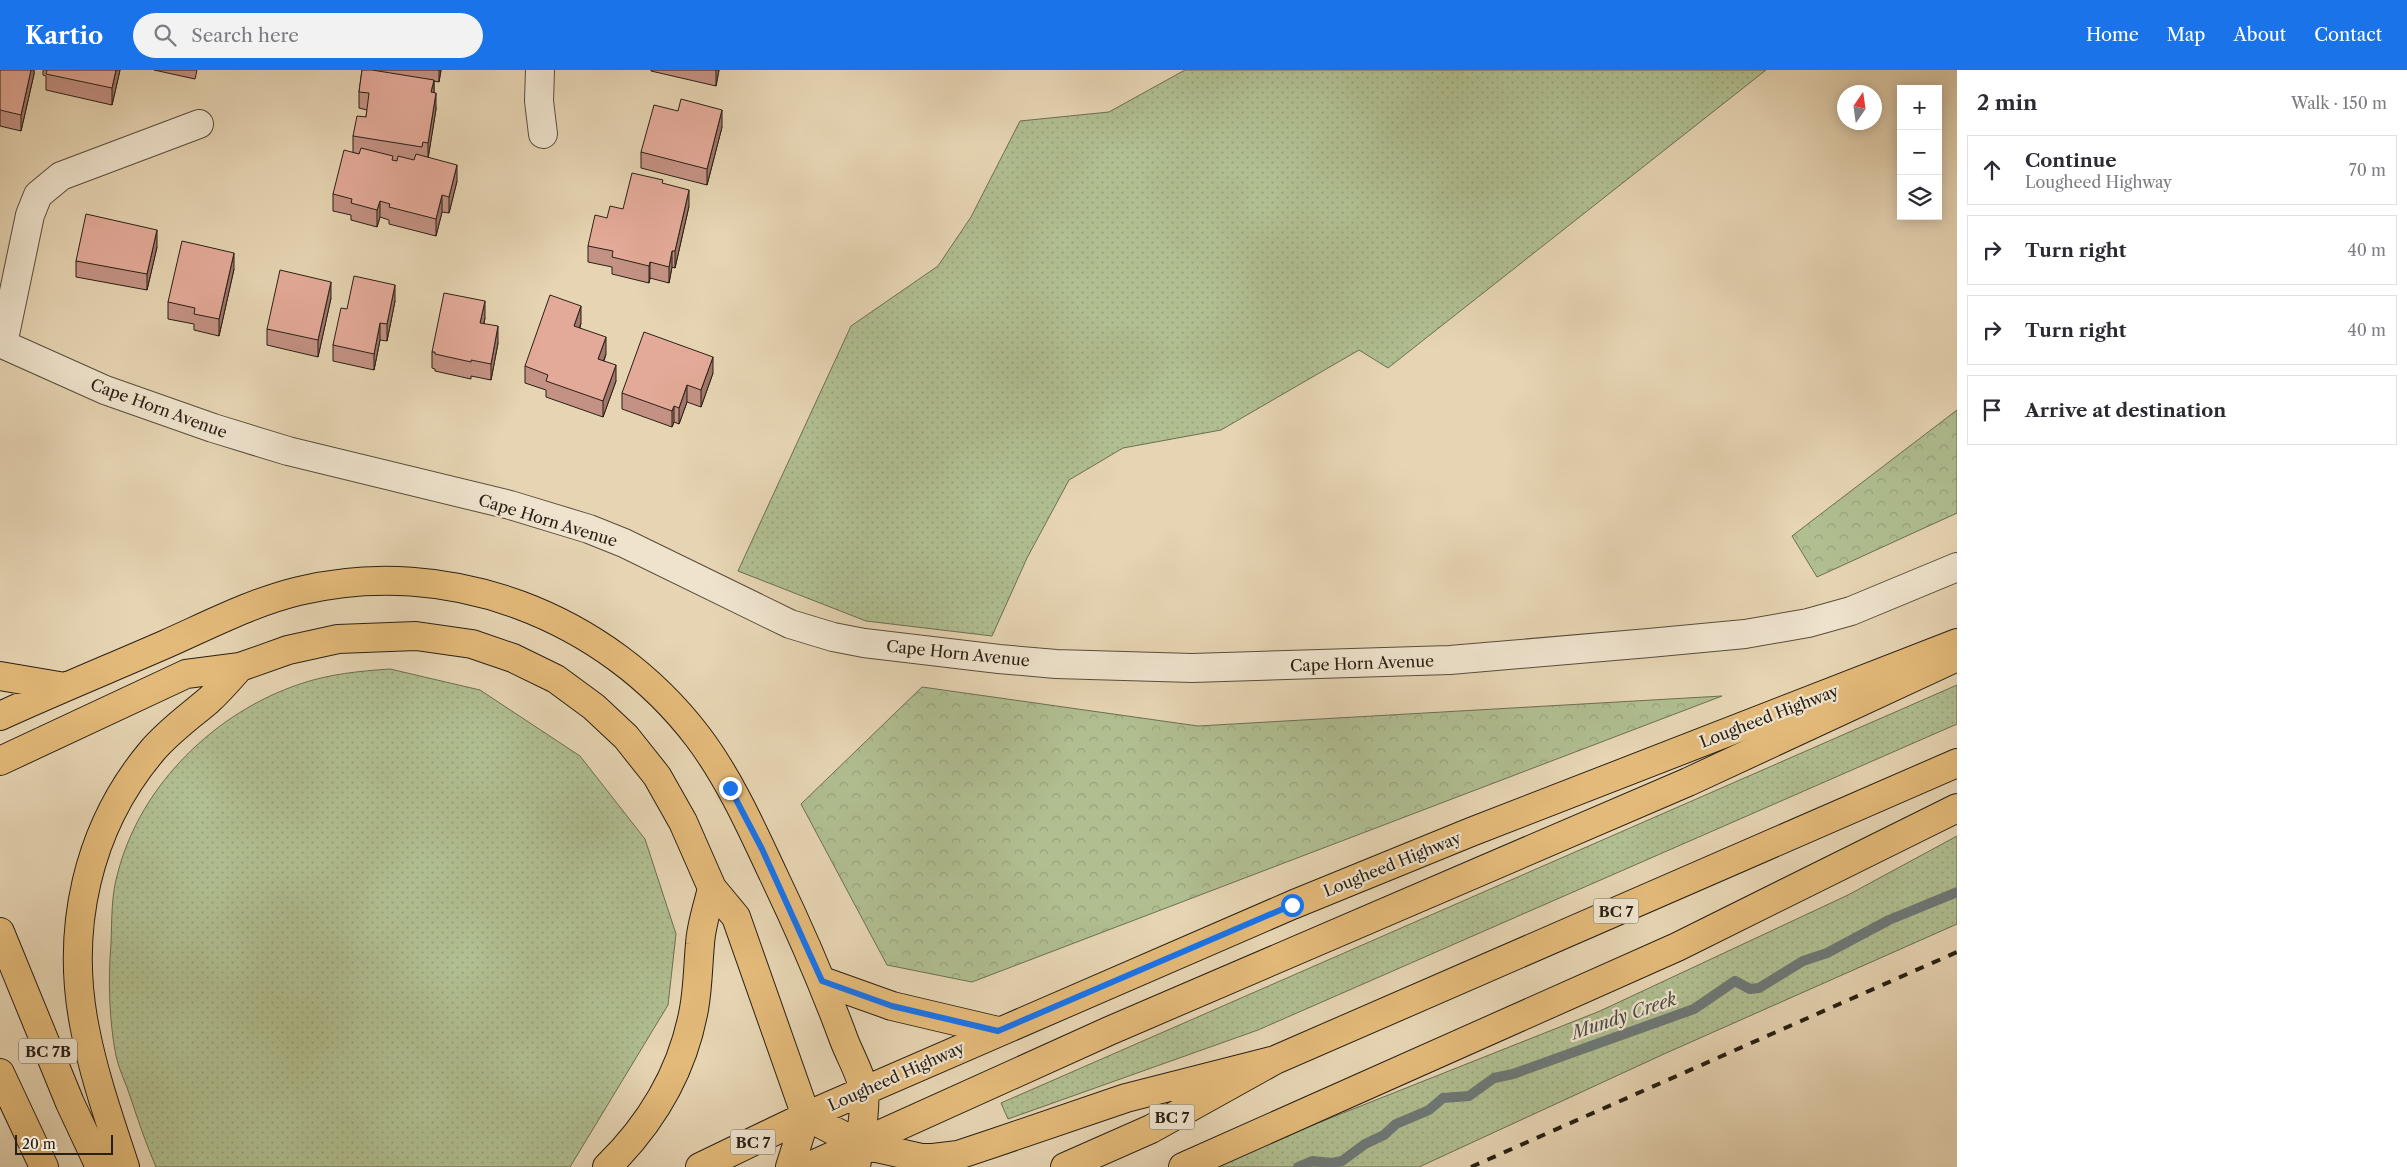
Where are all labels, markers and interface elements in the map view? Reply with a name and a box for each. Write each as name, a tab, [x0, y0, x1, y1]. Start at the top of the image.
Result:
search box	[133, 13, 483, 58]
text: Kartio	[25, 21, 103, 50]
icon: search	[151, 21, 179, 49]
text: Search here	[191, 24, 299, 47]
text: Home	[2086, 24, 2139, 46]
text: Map	[2167, 24, 2205, 46]
text: About	[2233, 24, 2286, 46]
text: Contact	[2314, 24, 2382, 46]
north arrow	[1837, 85, 1882, 130]
map controls	[1897, 85, 1942, 220]
button: +	[1897, 85, 1942, 130]
text: 2 min	[1977, 90, 2037, 115]
text: Walk · 150 m	[2291, 93, 2387, 113]
button: −	[1897, 130, 1942, 175]
text: Continue	[2025, 149, 2117, 172]
icon: ahead	[1978, 156, 2006, 184]
text: 70 m	[2349, 160, 2386, 180]
text: Lougheed Highway	[2025, 172, 2172, 192]
button: layers	[1897, 175, 1942, 220]
icon: right	[1978, 236, 2006, 264]
text: Turn right	[2025, 239, 2126, 262]
text: 40 m	[2347, 240, 2386, 260]
icon: right	[1978, 316, 2006, 344]
text: Turn right	[2025, 319, 2126, 342]
text: 40 m	[2347, 320, 2386, 340]
street label: Cape Horn Avenue	[88, 374, 230, 442]
icon: arrive	[1978, 396, 2006, 424]
text: Arrive at destination	[2025, 399, 2226, 422]
street label: Cape Horn Avenue	[476, 489, 620, 551]
street label: Cape Horn Avenue	[885, 636, 1031, 670]
street label: Cape Horn Avenue	[1290, 650, 1434, 676]
street label: Lougheed Highway	[1697, 680, 1842, 752]
route end	[719, 777, 742, 800]
street label: Lougheed Highway	[1320, 827, 1465, 901]
route start	[1281, 894, 1304, 917]
road number: BC 7	[1594, 898, 1638, 924]
water label: Mundy Creek	[1567, 988, 1680, 1045]
street label: Lougheed Highway	[825, 1037, 968, 1115]
road number: BC 7B	[19, 1038, 77, 1064]
road number: BC 7	[1150, 1104, 1194, 1130]
road number: BC 7	[730, 1130, 776, 1154]
scale bar	[15, 1132, 112, 1155]
text: 20 m	[22, 1135, 56, 1153]

